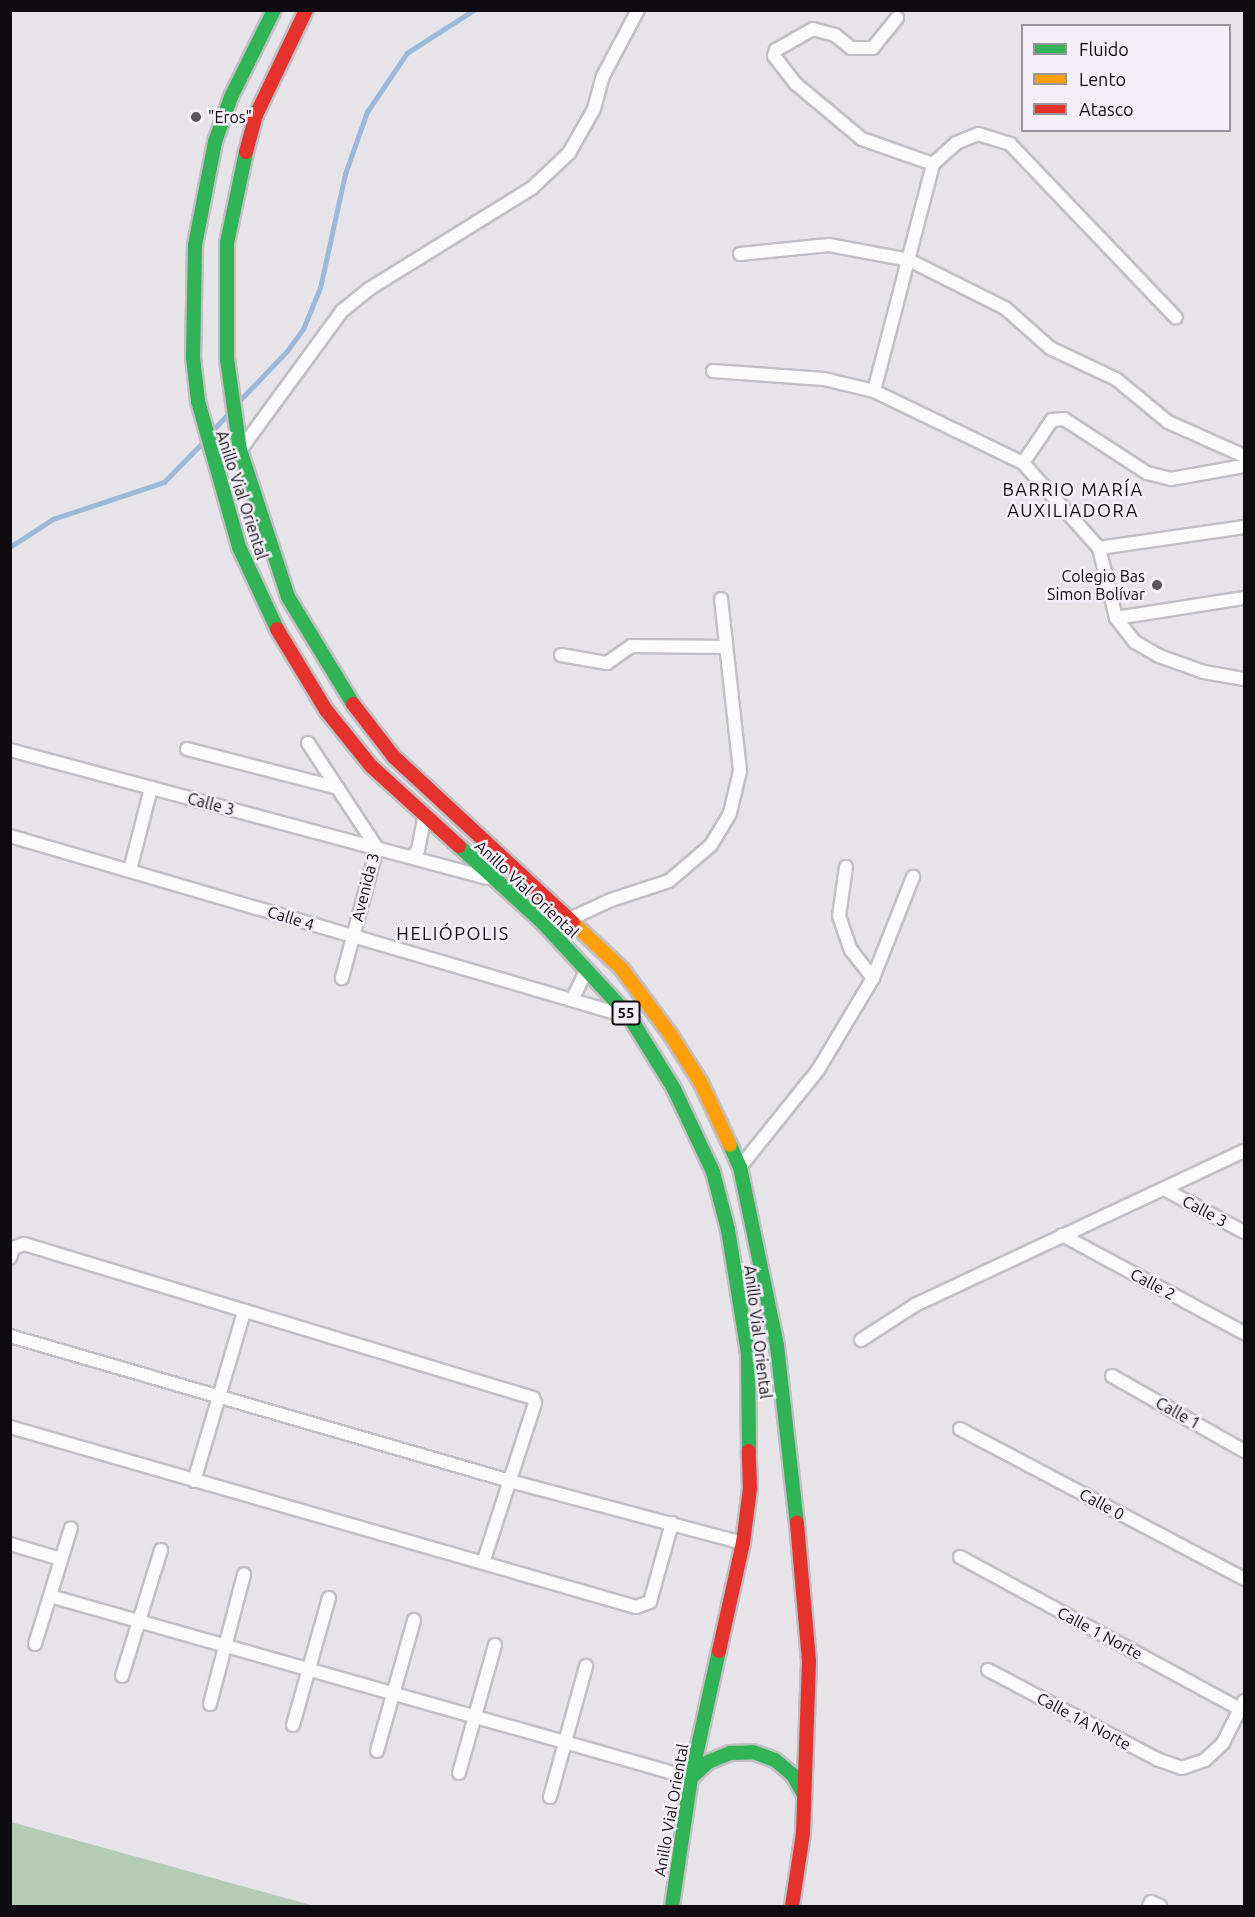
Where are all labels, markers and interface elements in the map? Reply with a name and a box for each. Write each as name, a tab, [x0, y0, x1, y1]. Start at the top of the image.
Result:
legend	[1021, 24, 1231, 132]
text: Fluido	[1079, 39, 1129, 59]
text: Lento	[1079, 69, 1126, 89]
text: Atasco	[1079, 99, 1134, 119]
place label: "Eros"	[208, 107, 252, 127]
marker: "Eros"	[189, 110, 203, 124]
street label: Anillo Vial Oriental	[212, 428, 272, 562]
district label: BARRIO MARÍA AUXILIADORA	[1002, 479, 1144, 522]
place label: Colegio Bas Simon Bolívar	[1047, 566, 1145, 604]
marker: Colegio Bas Simon Bolívar	[1150, 578, 1164, 592]
street label: Calle 3	[185, 789, 237, 819]
street label: Anillo Vial Oriental	[471, 836, 583, 942]
street label: Avenida 3	[347, 851, 383, 923]
street label: Calle 4	[265, 902, 317, 934]
district label: HELIÓPOLIS	[396, 922, 510, 944]
road number: 55	[611, 1001, 641, 1025]
street label: Calle 3	[1179, 1191, 1231, 1231]
street label: Anillo Vial Oriental	[740, 1264, 776, 1400]
street label: Calle 2	[1127, 1264, 1179, 1304]
street label: Calle 1	[1152, 1393, 1204, 1433]
street label: Calle 0	[1076, 1484, 1128, 1524]
street label: Calle 1 Norte	[1054, 1603, 1146, 1663]
street label: Calle 1A Norte	[1034, 1688, 1134, 1754]
street label: Anillo Vial Oriental	[650, 1742, 692, 1878]

